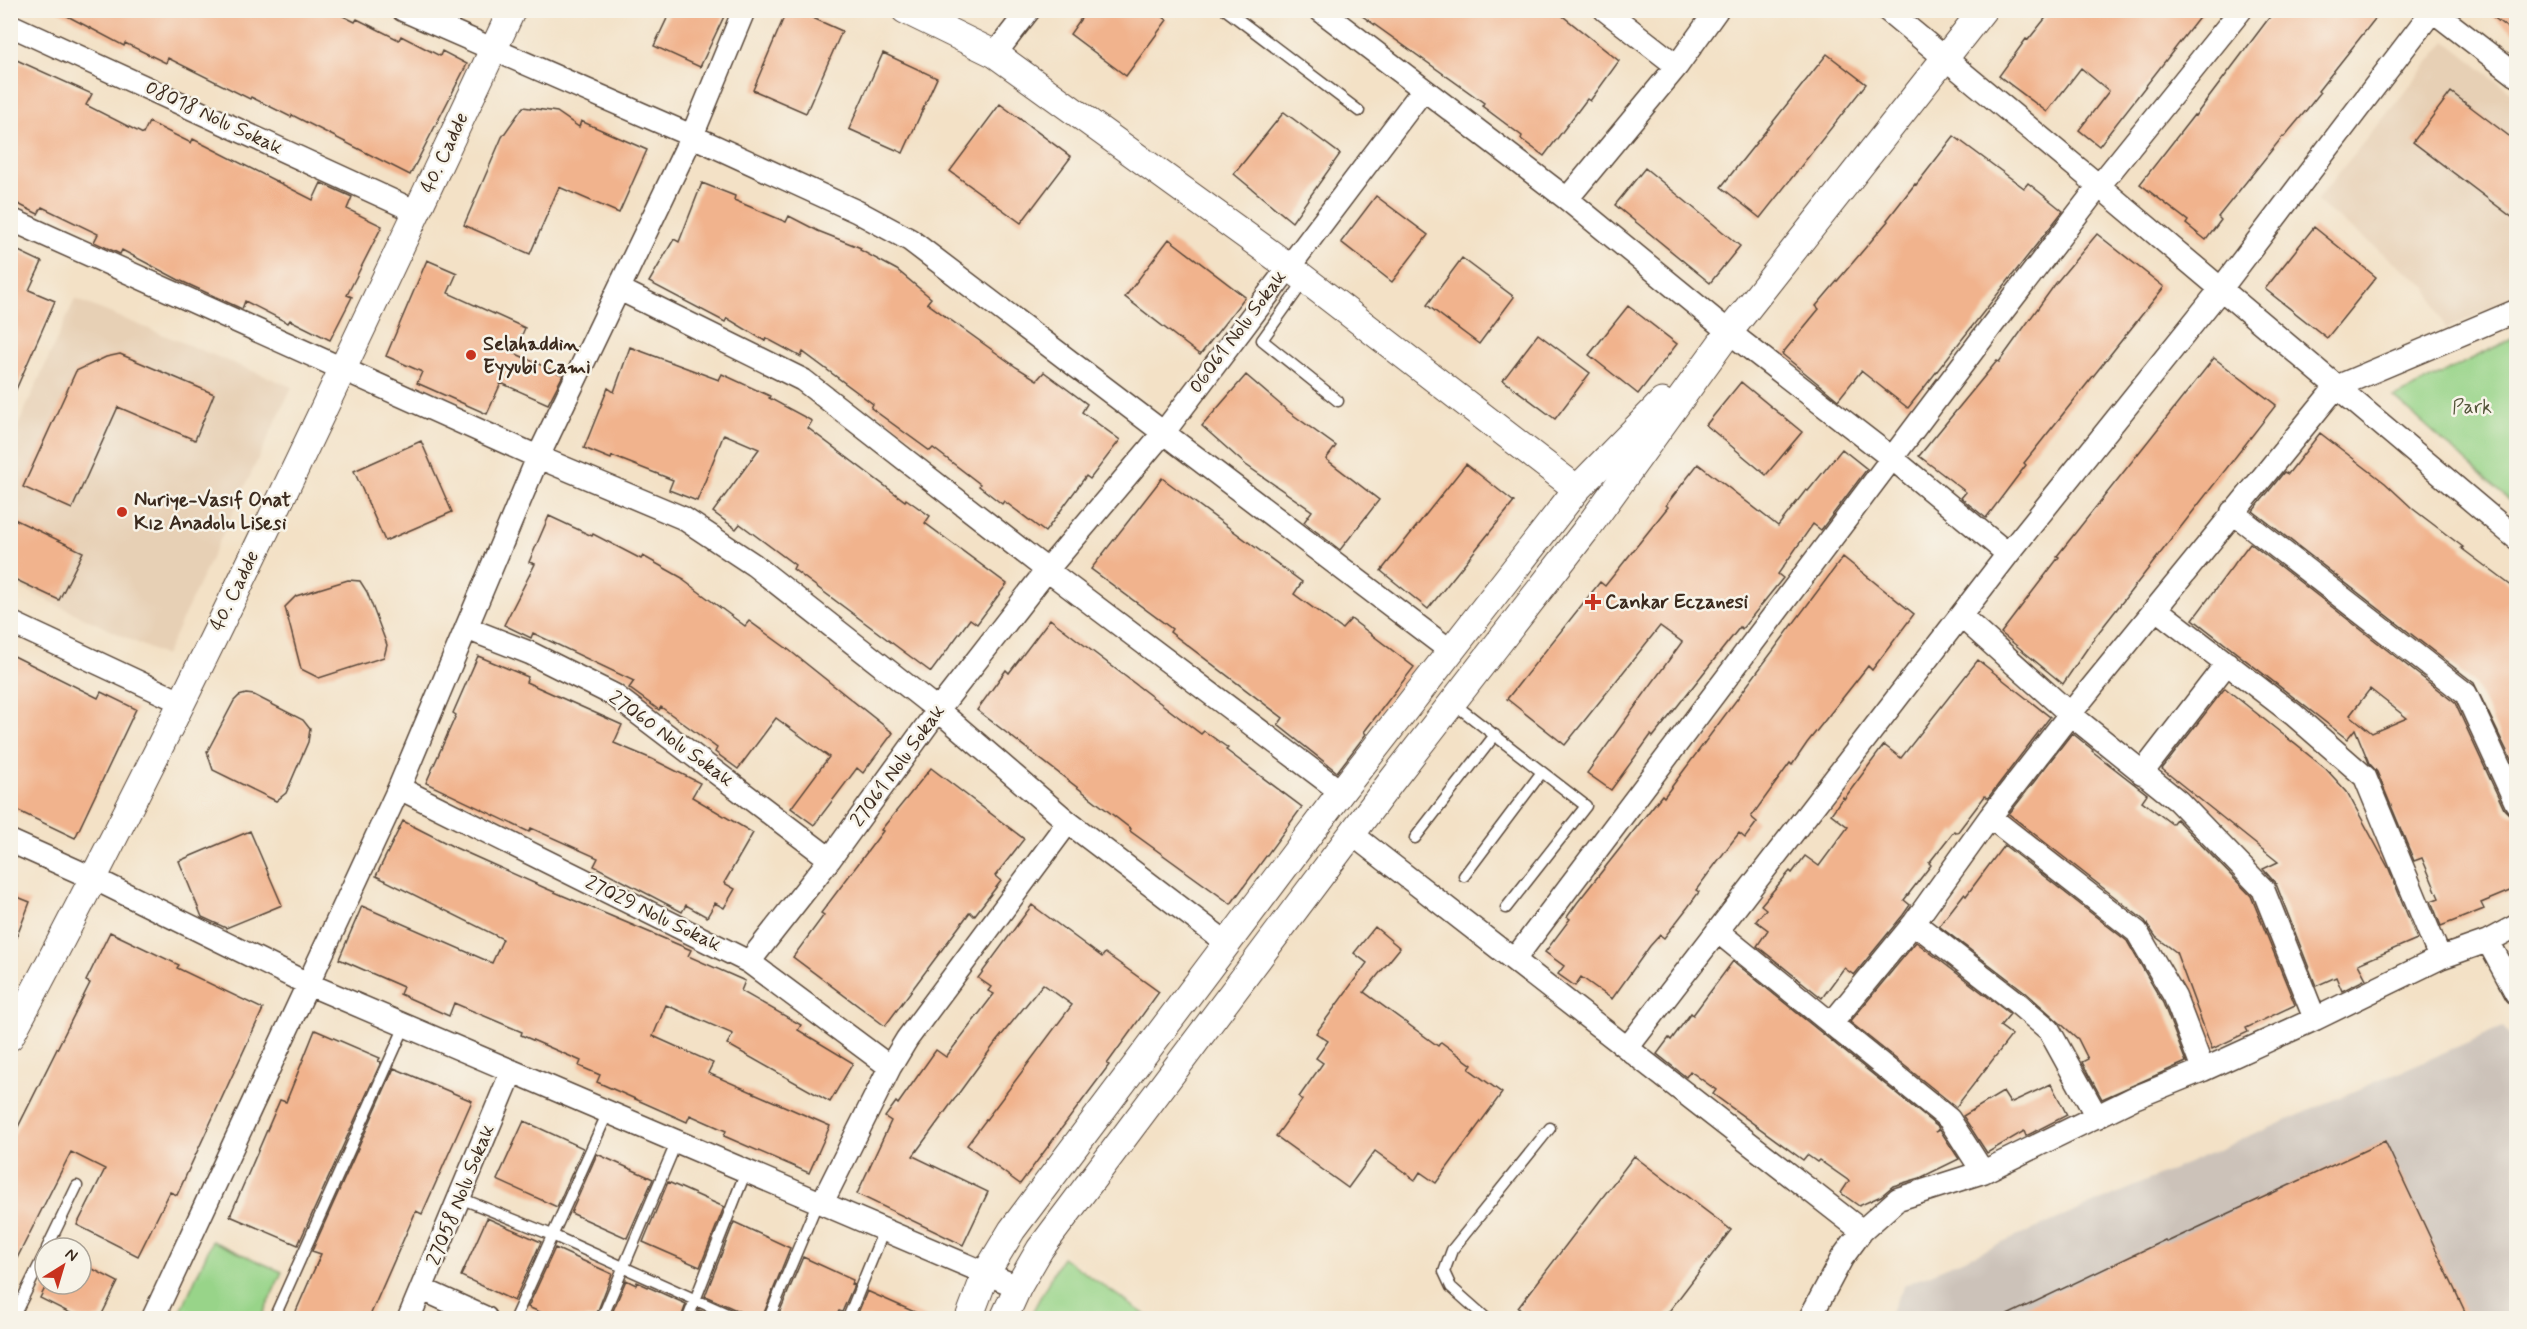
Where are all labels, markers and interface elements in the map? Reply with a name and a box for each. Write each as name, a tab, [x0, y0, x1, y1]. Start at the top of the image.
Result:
street label: 08018 Nolu Sokak	[141, 74, 287, 162]
street label: 40. Cadde	[414, 108, 476, 198]
street label: 06061 Nolu Sokak	[1183, 265, 1293, 399]
place label: Selahaddin Eyyubi Cami	[483, 331, 591, 381]
marker: Selahaddin Eyyubi Cami	[464, 348, 478, 362]
park label: Park	[2452, 394, 2492, 421]
place label: Nuriye-Vasıf Onat Kız Anadolu Lisesi	[134, 487, 291, 537]
marker: Nuriye-Vasıf Onat Kız Anadolu Lisesi	[115, 505, 129, 519]
street label: 40. Cadde	[204, 546, 266, 636]
place label: Cankar Eczanesi	[1605, 589, 1748, 616]
marker: Cankar Eczanesi	[1586, 595, 1600, 609]
street label: 27060 Nolu Sokak	[603, 685, 739, 793]
street label: 27061 Nolu Sokak	[844, 699, 952, 833]
street label: 27029 Nolu Sokak	[580, 869, 726, 959]
street label: 27058 Nolu Sokak	[420, 1121, 502, 1269]
north arrow	[33, 1236, 93, 1296]
text: N	[61, 1244, 82, 1267]

